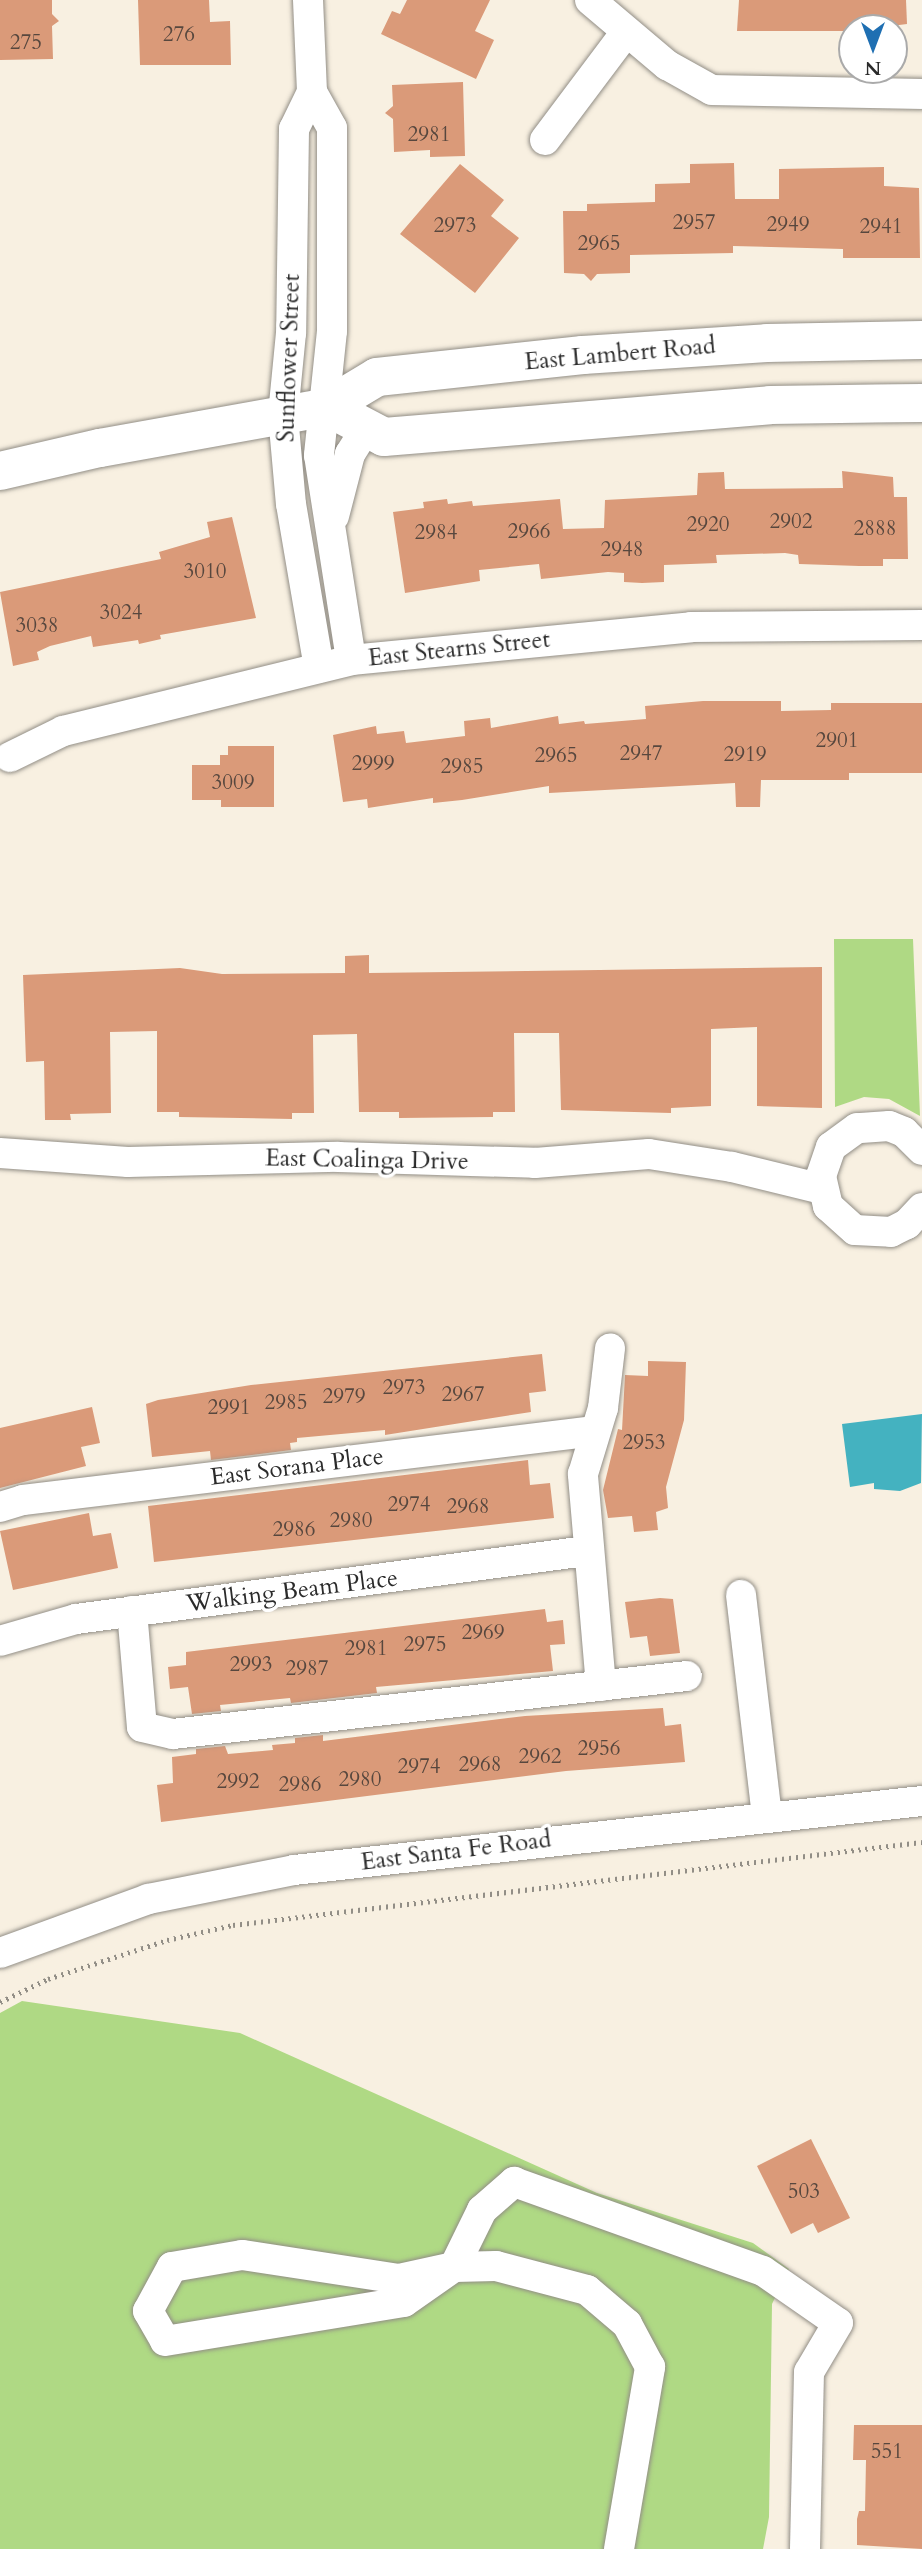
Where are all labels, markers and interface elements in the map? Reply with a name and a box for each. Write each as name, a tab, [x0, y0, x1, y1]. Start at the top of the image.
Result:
north arrow	[838, 14, 908, 84]
house number: 276	[163, 22, 195, 48]
house number: 275	[10, 30, 42, 56]
text: N	[865, 55, 881, 81]
house number: 2981	[407, 122, 451, 148]
house number: 2957	[672, 210, 716, 236]
house number: 2949	[766, 212, 810, 238]
house number: 2973	[433, 213, 477, 239]
house number: 2941	[859, 214, 903, 240]
house number: 2965	[577, 231, 621, 257]
street label: Sunflower Street	[272, 273, 306, 443]
street label: East Lambert Road	[523, 331, 717, 377]
house number: 2902	[769, 509, 813, 535]
house number: 2920	[686, 512, 730, 538]
house number: 2888	[853, 516, 897, 542]
house number: 2966	[507, 519, 551, 545]
house number: 2984	[414, 520, 458, 546]
house number: 2948	[600, 537, 644, 563]
house number: 3010	[183, 559, 227, 585]
house number: 3024	[99, 600, 143, 626]
house number: 3038	[15, 613, 59, 639]
street label: East Stearns Street	[367, 625, 551, 673]
house number: 2901	[815, 728, 859, 754]
house number: 2947	[619, 741, 663, 767]
house number: 2919	[723, 742, 767, 768]
house number: 2965	[534, 743, 578, 769]
house number: 2999	[351, 751, 395, 777]
house number: 2985	[440, 754, 484, 780]
house number: 3009	[211, 770, 255, 796]
street label: East Coalinga Drive	[265, 1144, 469, 1176]
house number: 2973	[382, 1375, 426, 1401]
house number: 2967	[441, 1382, 485, 1408]
house number: 2979	[322, 1384, 366, 1410]
house number: 2985	[264, 1390, 308, 1416]
house number: 2991	[207, 1395, 251, 1421]
house number: 2953	[622, 1430, 666, 1456]
street label: East Sorana Place	[209, 1442, 385, 1492]
house number: 2974	[387, 1492, 431, 1518]
house number: 2968	[446, 1494, 490, 1520]
house number: 2980	[329, 1508, 373, 1534]
house number: 2986	[272, 1517, 316, 1543]
street label: Walking Beam Place	[185, 1564, 399, 1618]
house number: 2969	[461, 1620, 505, 1646]
house number: 2975	[403, 1632, 447, 1658]
house number: 2981	[344, 1636, 388, 1662]
house number: 2993	[229, 1652, 273, 1678]
house number: 2987	[285, 1656, 329, 1682]
house number: 2956	[577, 1736, 621, 1762]
house number: 2962	[518, 1744, 562, 1770]
house number: 2968	[458, 1752, 502, 1778]
house number: 2974	[397, 1754, 441, 1780]
house number: 2980	[338, 1767, 382, 1793]
house number: 2992	[216, 1769, 260, 1795]
house number: 2986	[278, 1772, 322, 1798]
street label: East Santa Fe Road	[359, 1825, 553, 1877]
house number: 503	[788, 2179, 820, 2205]
house number: 551	[871, 2439, 903, 2465]

